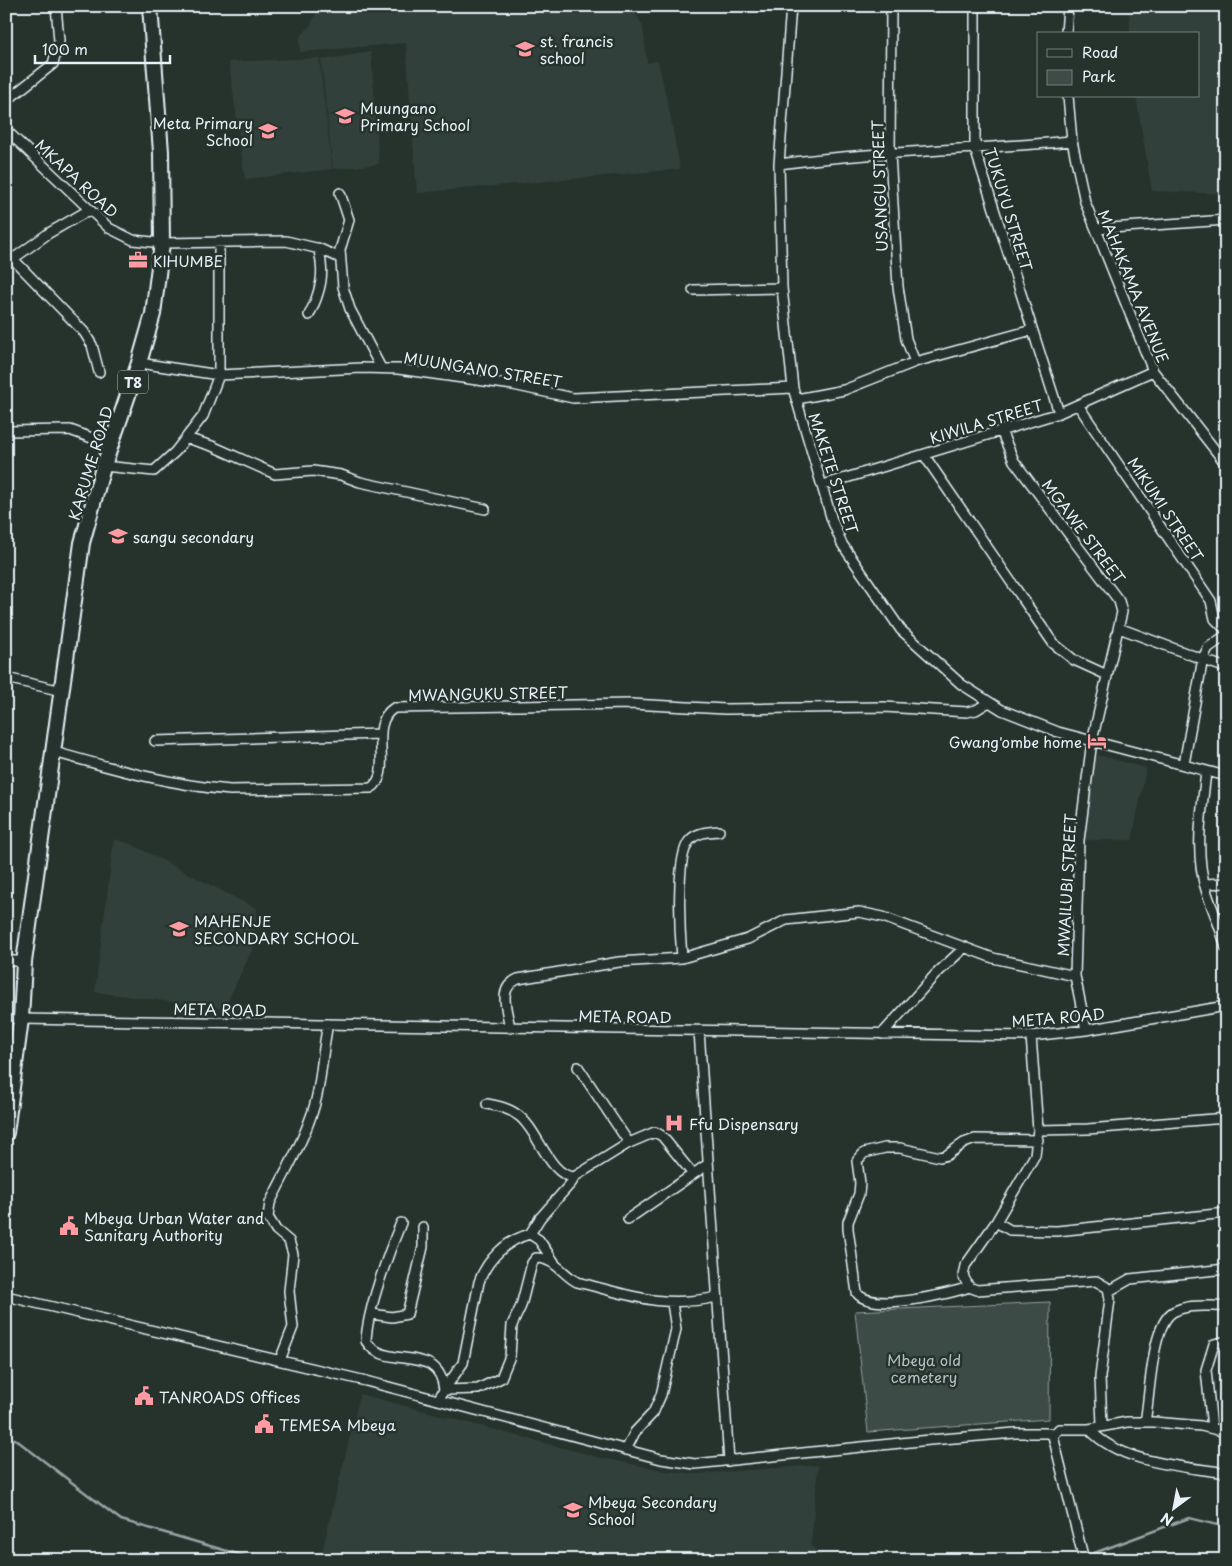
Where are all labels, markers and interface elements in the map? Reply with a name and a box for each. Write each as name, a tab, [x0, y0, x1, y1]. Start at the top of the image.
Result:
place label: st. francis school	[540, 29, 613, 69]
scale bar	[35, 32, 170, 64]
legend	[1037, 32, 1200, 98]
text: 100 m	[42, 37, 88, 60]
school or university icon: st. francis school	[514, 38, 536, 60]
text: Road	[1082, 40, 1118, 63]
text: Park	[1082, 64, 1116, 87]
place label: Muungano Primary School	[360, 96, 470, 136]
school or university icon: Muungano Primary School	[334, 105, 356, 127]
place label: Meta Primary School	[153, 111, 253, 151]
street label: USANGU STREET	[865, 119, 893, 252]
school or university icon: Meta Primary School	[257, 120, 279, 142]
street label: MKAPA ROAD	[30, 133, 124, 223]
street label: TUKUYU STREET	[979, 145, 1039, 274]
street label: MAHAKAMA AVENUE	[1093, 206, 1175, 366]
office icon: KIHUMBE	[127, 249, 149, 271]
place label: KIHUMBE	[153, 249, 223, 272]
street label: MUUNGANO STREET	[402, 345, 564, 393]
road number: T8	[118, 371, 148, 394]
street label: KIWILA STREET	[927, 393, 1046, 449]
street label: KARUME ROAD	[62, 403, 118, 523]
street label: MAKETE STREET	[804, 409, 865, 537]
street label: MIKUMI STREET	[1123, 452, 1210, 566]
street label: MGAWE STREET	[1037, 474, 1131, 589]
school or university icon: sangu secondary	[107, 525, 129, 547]
place label: sangu secondary	[133, 525, 254, 548]
street label: MWANGUKU STREET	[408, 680, 569, 706]
place label: Gwang'ombe home	[949, 730, 1082, 753]
hotel icon: Gwang'ombe home	[1086, 730, 1108, 752]
street label: MWAILUBI STREET	[1051, 812, 1081, 957]
place label: MAHENJE SECONDARY SCHOOL	[194, 909, 360, 949]
school or university icon: MAHENJE SECONDARY SCHOOL	[168, 918, 190, 940]
street label: META ROAD	[173, 997, 267, 1021]
street label: META ROAD	[1010, 1001, 1106, 1033]
street label: META ROAD	[578, 1004, 672, 1028]
hospital icon: Ffu Dispensary	[663, 1112, 685, 1134]
place label: Ffu Dispensary	[689, 1112, 799, 1135]
place label: Mbeya Urban Water and Sanitary Authority	[84, 1206, 264, 1246]
public building icon: Mbeya Urban Water and Sanitary Authority	[58, 1215, 80, 1237]
park label: Mbeya old cemetery	[887, 1348, 961, 1388]
public building icon: TANROADS Offices	[133, 1385, 155, 1407]
place label: TANROADS Offices	[159, 1385, 300, 1408]
public building icon: TEMESA Mbeya	[253, 1413, 275, 1435]
place label: TEMESA Mbeya	[279, 1413, 396, 1436]
north arrow	[1150, 1484, 1200, 1534]
place label: Mbeya Secondary School	[588, 1490, 717, 1530]
school or university icon: Mbeya Secondary School	[562, 1499, 584, 1521]
text: N	[1157, 1508, 1177, 1531]

